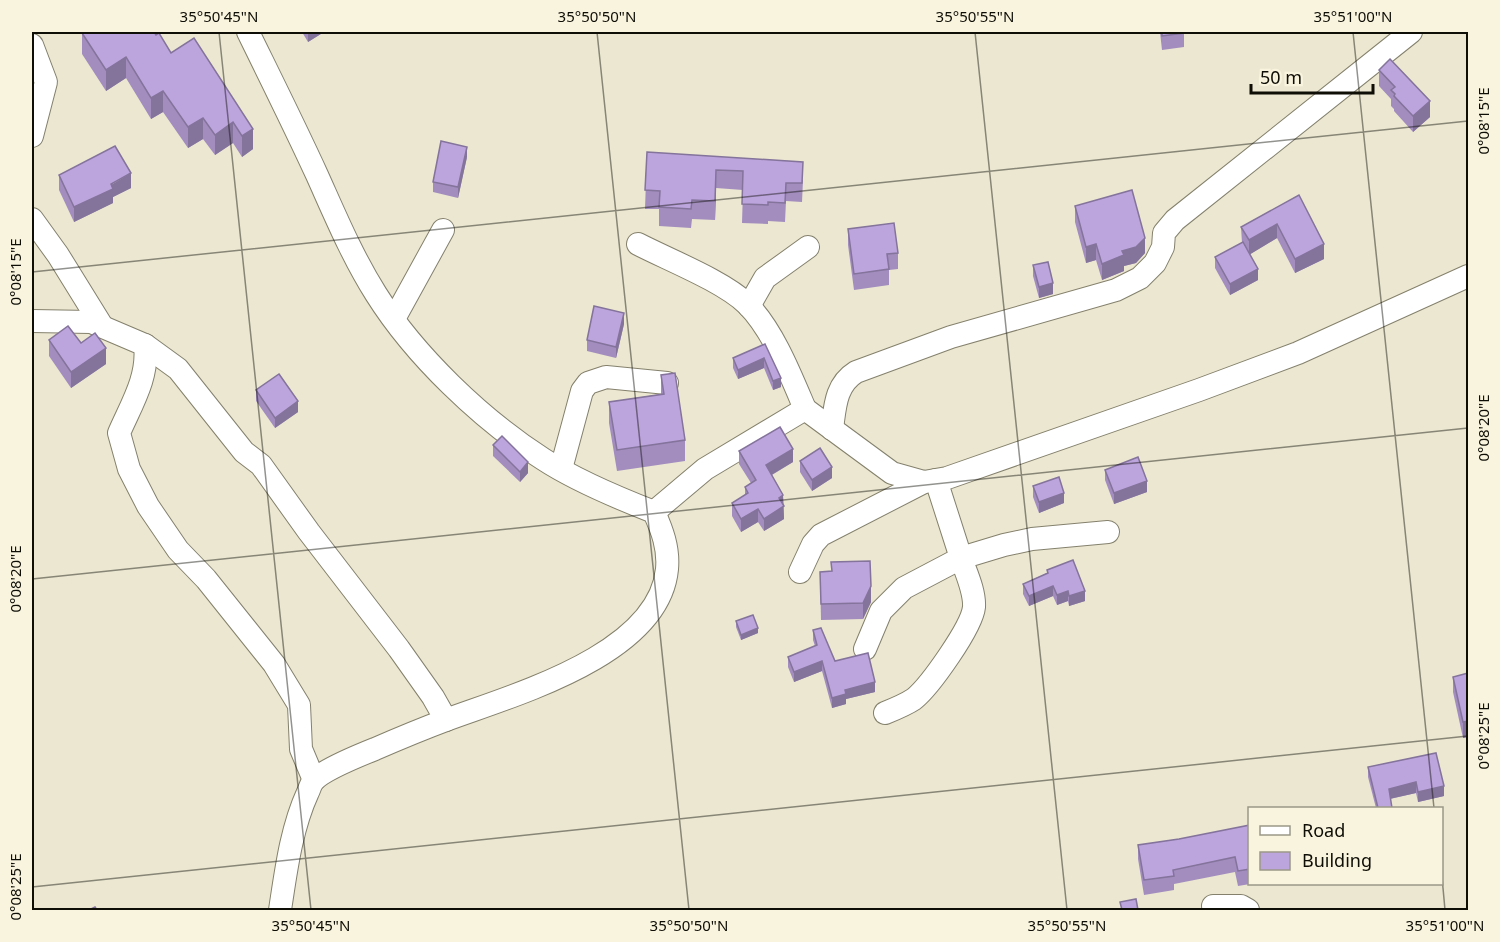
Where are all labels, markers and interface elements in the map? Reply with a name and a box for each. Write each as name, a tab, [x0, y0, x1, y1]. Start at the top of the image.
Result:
text: 35°50'45"N	[180, 6, 258, 26]
text: 35°50'50"N	[558, 6, 636, 26]
text: 35°50'55"N	[936, 6, 1014, 26]
text: 35°51'00"N	[1314, 6, 1392, 26]
scale bar	[1251, 57, 1372, 95]
text: 50 m	[1260, 65, 1302, 89]
text: 0°08'15"E	[1473, 87, 1493, 155]
text: 0°08'15"E	[5, 238, 25, 306]
text: 0°08'20"E	[1473, 394, 1493, 462]
text: 0°08'20"E	[5, 545, 25, 613]
text: 0°08'25"E	[1473, 702, 1493, 770]
legend	[1248, 807, 1443, 885]
text: Road	[1302, 818, 1345, 842]
text: Building	[1302, 848, 1372, 872]
text: 0°08'25"E	[5, 853, 25, 921]
text: 35°50'45"N	[272, 915, 350, 935]
text: 35°50'50"N	[650, 915, 728, 935]
text: 35°50'55"N	[1028, 915, 1106, 935]
text: 35°51'00"N	[1406, 915, 1484, 935]

